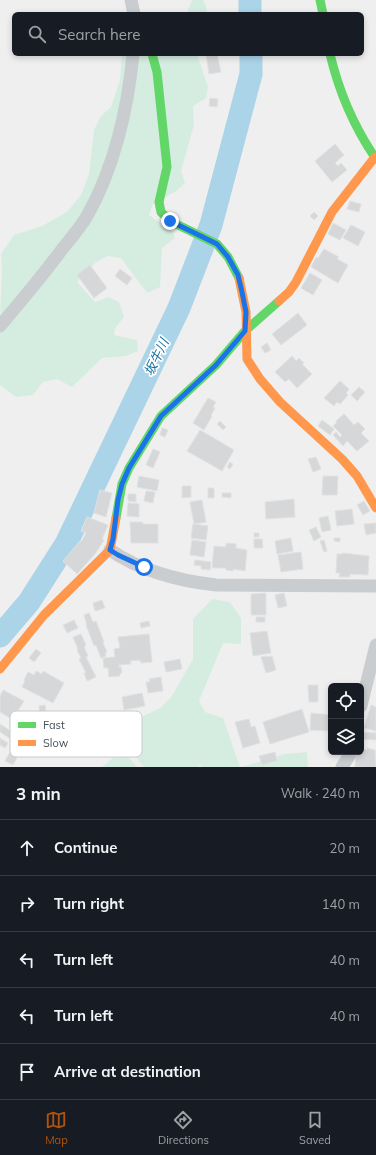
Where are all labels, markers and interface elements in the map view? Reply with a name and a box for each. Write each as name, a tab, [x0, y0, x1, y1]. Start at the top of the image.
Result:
search box	[12, 12, 364, 56]
icon: search	[26, 23, 48, 45]
text: Search here	[58, 25, 140, 44]
route end	[161, 212, 179, 230]
water label: 坂牛川	[140, 334, 173, 378]
route start	[135, 558, 153, 576]
map controls	[328, 683, 364, 755]
button: locate	[328, 683, 364, 719]
legend	[10, 711, 142, 757]
text: Fast	[43, 718, 65, 732]
button: layers	[328, 719, 364, 755]
text: Slow	[43, 736, 69, 750]
text: 3 min	[16, 783, 61, 804]
text: Walk · 240 m	[281, 785, 360, 801]
icon: ahead	[16, 837, 38, 859]
text: Continue	[54, 838, 117, 857]
text: 20 m	[330, 840, 360, 856]
icon: right	[16, 893, 38, 915]
text: Turn right	[54, 894, 124, 913]
text: 140 m	[322, 896, 360, 912]
icon: left	[16, 949, 38, 971]
text: Turn left	[54, 950, 113, 969]
text: 40 m	[330, 952, 360, 968]
icon: left	[16, 1005, 38, 1027]
text: Turn left	[54, 1006, 113, 1025]
text: 40 m	[330, 1008, 360, 1024]
icon: arrive	[16, 1061, 38, 1083]
text: Arrive at destination	[54, 1062, 201, 1081]
tab: Map	[45, 1109, 68, 1147]
tab: Directions	[158, 1109, 209, 1147]
tab: Saved	[299, 1109, 331, 1147]

